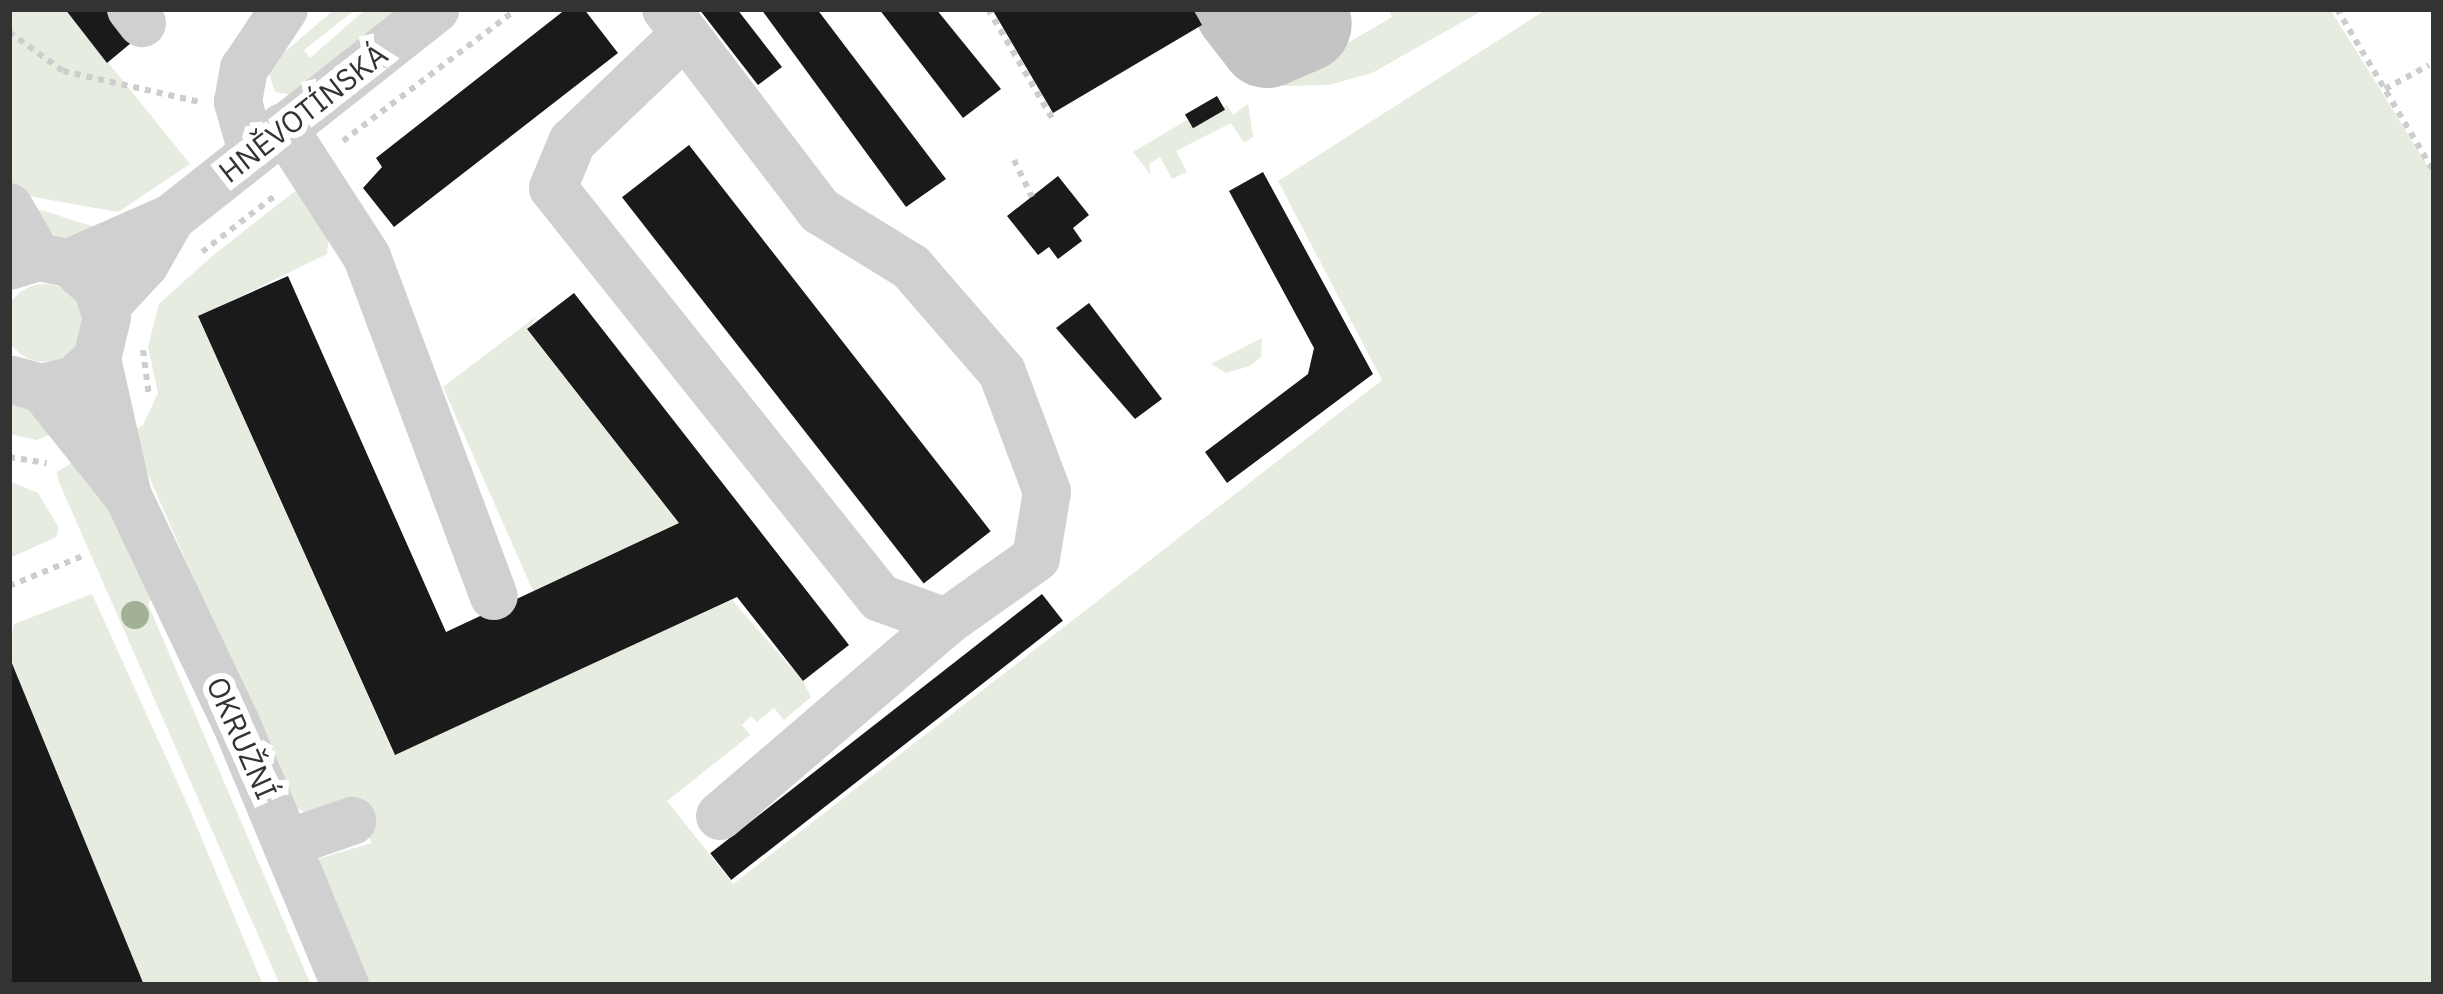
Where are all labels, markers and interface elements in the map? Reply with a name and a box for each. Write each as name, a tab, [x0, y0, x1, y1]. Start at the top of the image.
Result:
street label: HNĚVOTÍNSKÁ	[212, 36, 394, 190]
street label: OKRUŽNÍ	[199, 671, 285, 805]

